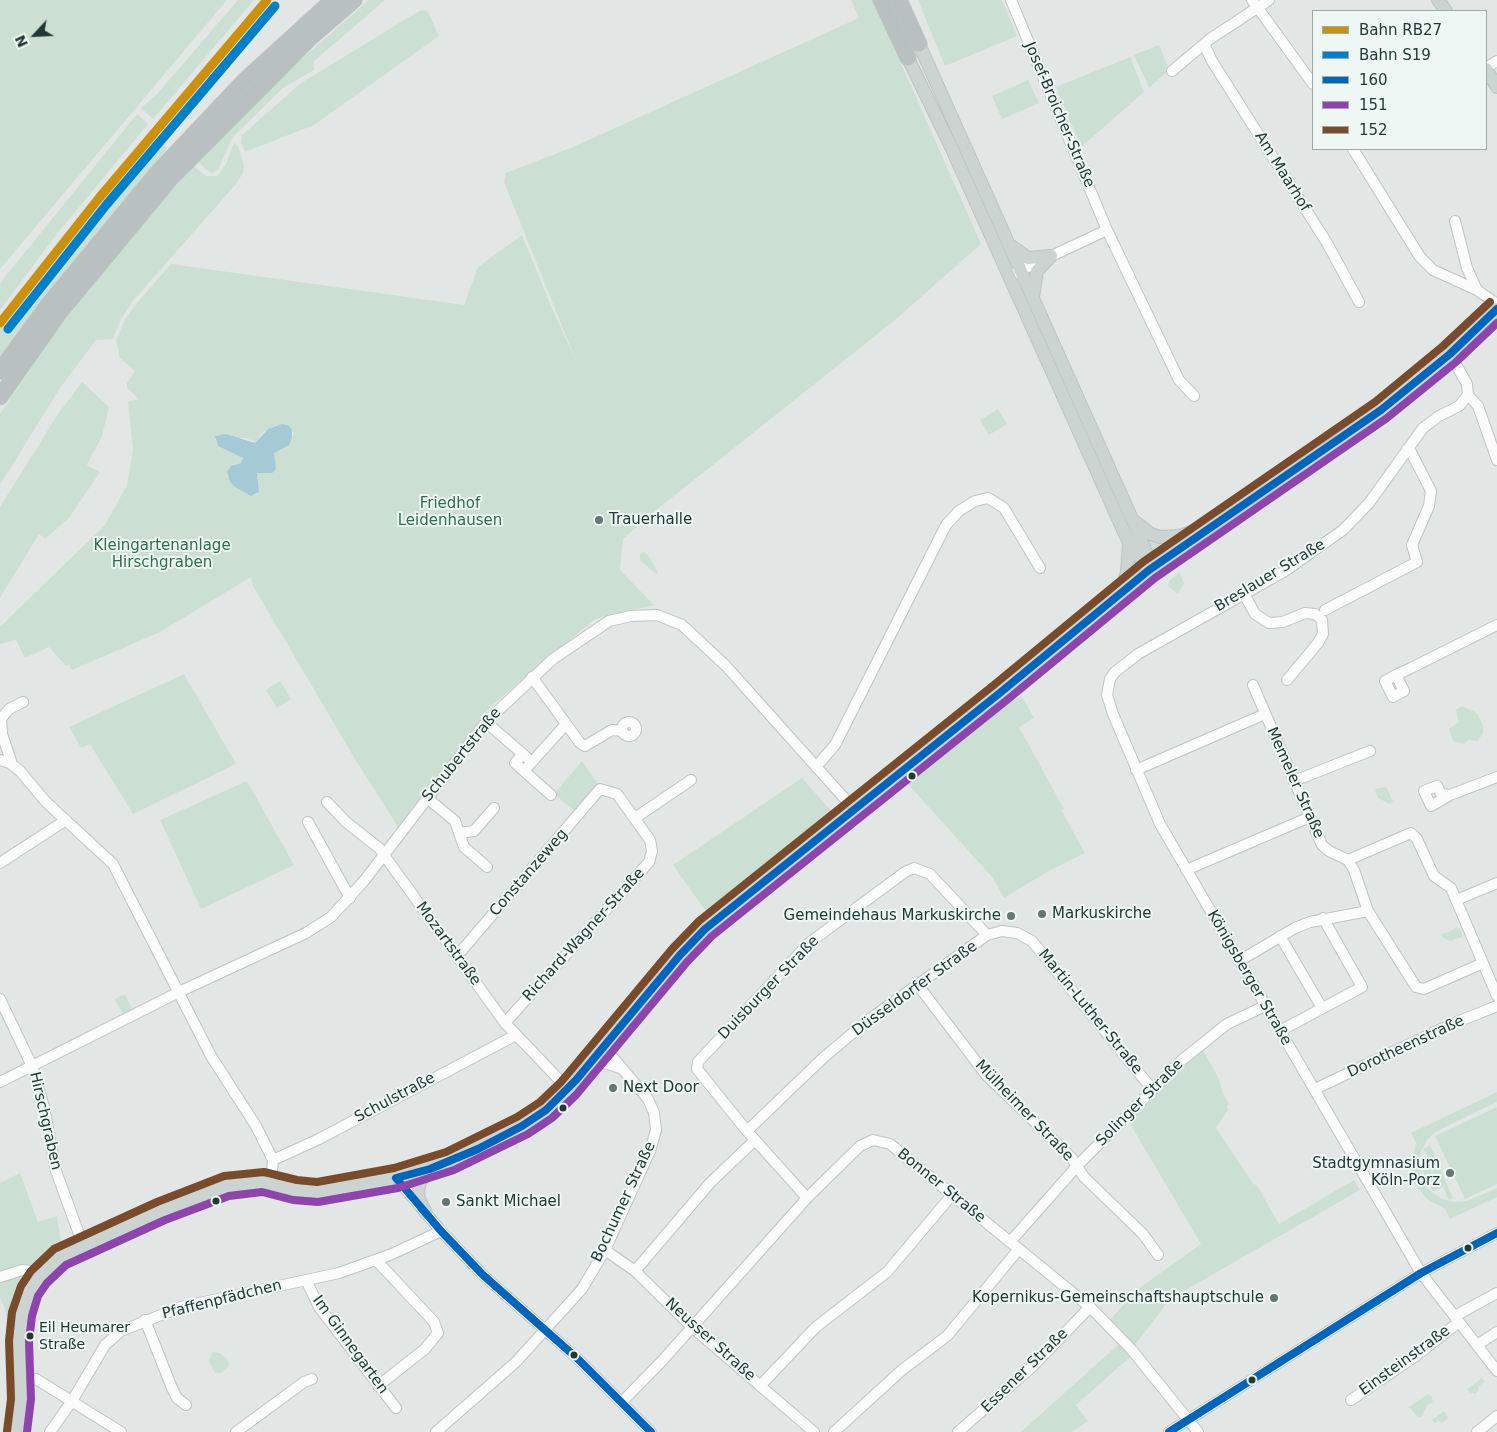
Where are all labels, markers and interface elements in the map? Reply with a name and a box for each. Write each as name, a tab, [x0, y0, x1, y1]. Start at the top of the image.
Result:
north arrow	[10, 10, 60, 60]
legend	[1312, 10, 1487, 150]
text: Bahn RB27	[1359, 21, 1442, 39]
text: N	[12, 33, 31, 50]
street label: Josef-Broicher-Straße	[1020, 39, 1098, 191]
text: Bahn S19	[1359, 46, 1431, 64]
text: 160	[1359, 71, 1388, 89]
text: 151	[1359, 96, 1388, 114]
text: 152	[1359, 121, 1388, 139]
street label: Am Maarhof	[1250, 129, 1314, 215]
park label: Friedhof Leidenhausen	[398, 495, 502, 530]
place label: Trauerhalle	[609, 511, 692, 529]
marker: Trauerhalle	[593, 514, 605, 526]
street label: Breslauer Straße	[1212, 536, 1328, 616]
park label: Kleingartenanlage Hirschgraben	[93, 537, 231, 572]
street label: Schubertstraße	[419, 705, 505, 805]
street label: Memeler Straße	[1262, 725, 1328, 841]
unlabelled marker	[907, 771, 917, 781]
street label: Constanzeweg	[486, 826, 572, 920]
street label: Richard-Wagner-Straße	[519, 865, 649, 1005]
street label: Mozartstraße	[412, 899, 484, 989]
place label: Markuskirche	[1052, 905, 1152, 923]
place label: Gemeindehaus Markuskirche	[784, 907, 1001, 925]
street label: Königsberger Straße	[1203, 907, 1295, 1049]
marker: Markuskirche	[1036, 908, 1048, 920]
marker: Gemeindehaus Markuskirche	[1005, 910, 1017, 922]
street label: Duisburger Straße	[715, 932, 823, 1044]
street label: Düsseldorfer Straße	[849, 938, 981, 1040]
street label: Martin-Luther-Straße	[1034, 946, 1146, 1078]
street label: Dorotheenstraße	[1345, 1012, 1467, 1082]
street label: Solinger Straße	[1093, 1056, 1187, 1150]
street label: Mülheimer Straße	[971, 1057, 1077, 1165]
street label: Schulstraße	[352, 1069, 438, 1127]
street label: Hirschgraben	[25, 1070, 65, 1172]
place label: Next Door	[623, 1079, 699, 1097]
marker: Next Door	[607, 1082, 619, 1094]
unlabelled marker	[558, 1103, 568, 1113]
street label: Bochumer Straße	[588, 1139, 660, 1265]
street label: Bonner Straße	[893, 1145, 989, 1227]
place label: Stadtgymnasium Köln-Porz	[1312, 1155, 1440, 1190]
marker: Stadtgymnasium Köln-Porz	[1444, 1167, 1456, 1179]
place label: Sankt Michael	[456, 1193, 561, 1211]
unlabelled marker	[211, 1196, 221, 1206]
marker: Sankt Michael	[440, 1196, 452, 1208]
unlabelled marker	[1463, 1243, 1473, 1253]
street label: Pfaffenpfädchen	[160, 1276, 284, 1324]
place label: Kopernikus-Gemeinschaftshauptschule	[972, 1289, 1264, 1307]
street label: Im Ginnegarten	[308, 1292, 392, 1398]
marker: Kopernikus-Gemeinschaftshauptschule	[1268, 1292, 1280, 1304]
street label: Neusser Straße	[661, 1295, 759, 1385]
place label: Eil Heumarer Straße	[39, 1320, 130, 1352]
street label: Einsteinstraße	[1356, 1322, 1454, 1400]
street label: Essener Straße	[978, 1325, 1072, 1417]
marker: Eil Heumarer Straße	[25, 1331, 35, 1341]
unlabelled marker	[569, 1350, 579, 1360]
unlabelled marker	[1247, 1375, 1257, 1385]

